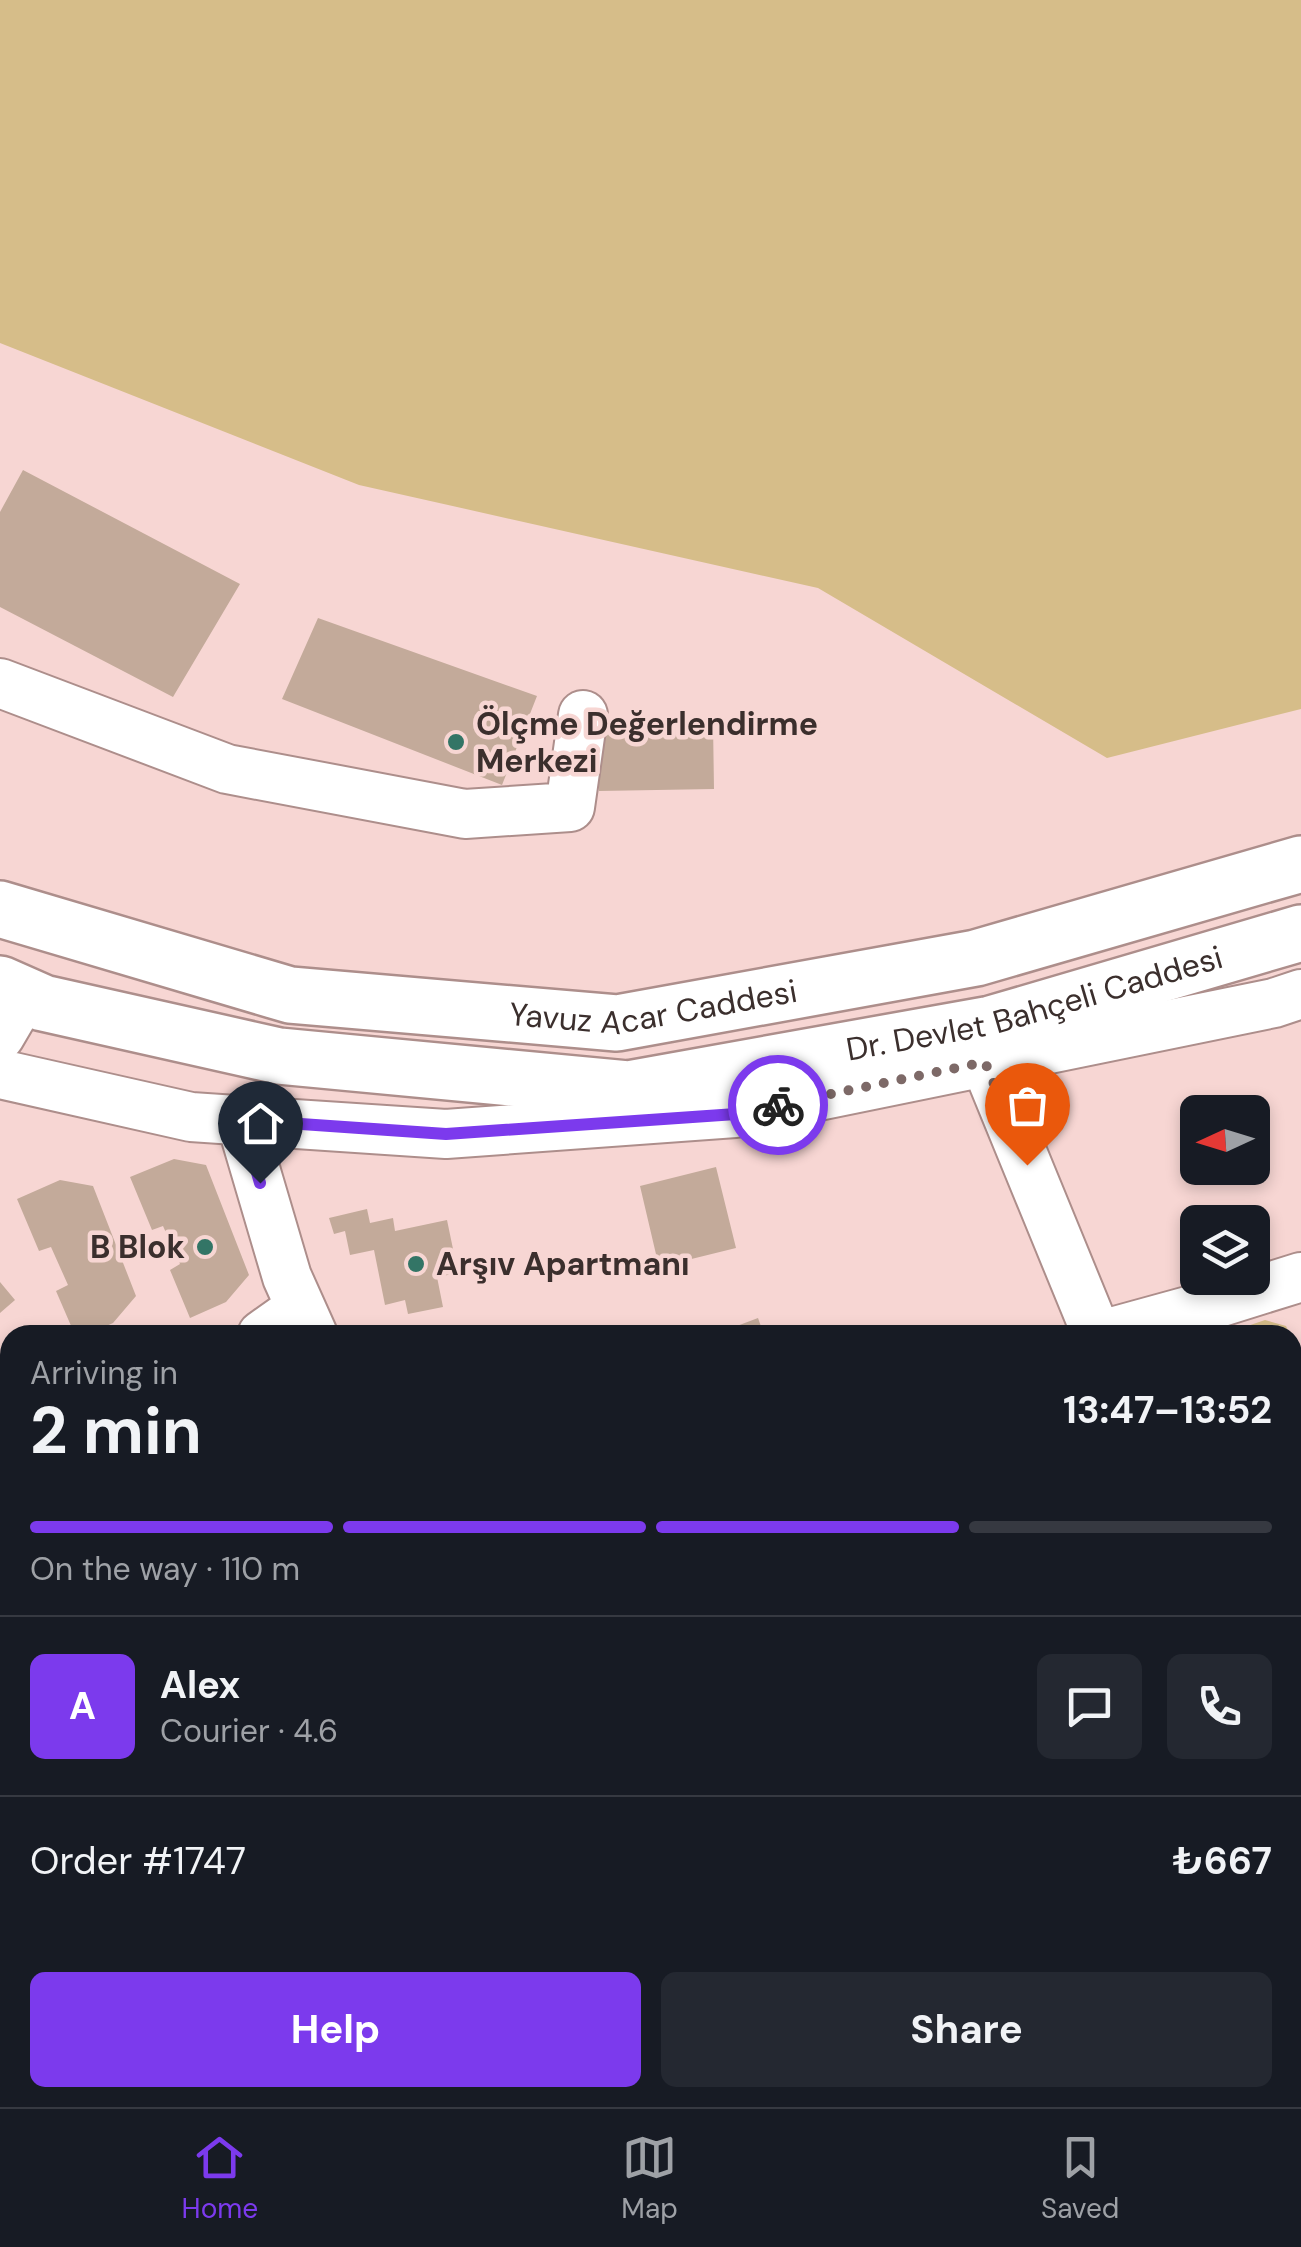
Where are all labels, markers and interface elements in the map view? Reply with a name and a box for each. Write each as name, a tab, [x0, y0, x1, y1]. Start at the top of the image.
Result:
place label: Ölçme Değerlendirme Merkezi	[476, 703, 818, 782]
marker: Ölçme Değerlendirme Merkezi	[445, 731, 467, 753]
street label: Dr. Devlet Bahçeli Caddesi	[843, 936, 1228, 1071]
street label: Yavuz Acar Caddesi	[508, 970, 800, 1044]
courier	[728, 1055, 828, 1155]
pin	[985, 1063, 1070, 1166]
icon: bike	[751, 1078, 806, 1133]
icon: bag	[1000, 1078, 1055, 1133]
pin	[218, 1081, 303, 1184]
north arrow	[1180, 1095, 1270, 1185]
map controls	[1180, 1095, 1270, 1295]
icon: home	[233, 1096, 288, 1151]
button: layers	[1180, 1205, 1270, 1295]
place label: B Blok	[90, 1226, 185, 1268]
marker: B Blok	[194, 1236, 216, 1258]
place label: Arşıv Apartmanı	[436, 1243, 689, 1285]
marker: Arşıv Apartmanı	[405, 1253, 427, 1275]
text: Arriving in	[30, 1352, 178, 1394]
text: 13:47–13:52	[1063, 1385, 1272, 1435]
text: 2 min	[30, 1389, 202, 1473]
text: On the way · 110 m	[30, 1548, 300, 1590]
button: chat	[1037, 1654, 1142, 1759]
button: phone	[1167, 1654, 1272, 1759]
text: Alex	[160, 1660, 240, 1710]
text: A	[69, 1681, 96, 1731]
text: Courier · 4.6	[160, 1710, 338, 1752]
text: Order #1747	[30, 1836, 246, 1886]
text: ₺667	[1172, 1836, 1272, 1886]
button: Help	[30, 1972, 641, 2087]
button: Share	[661, 1972, 1272, 2087]
tab: Home	[182, 2130, 258, 2227]
tab: Map	[621, 2130, 678, 2227]
tab: Saved	[1041, 2130, 1119, 2227]

